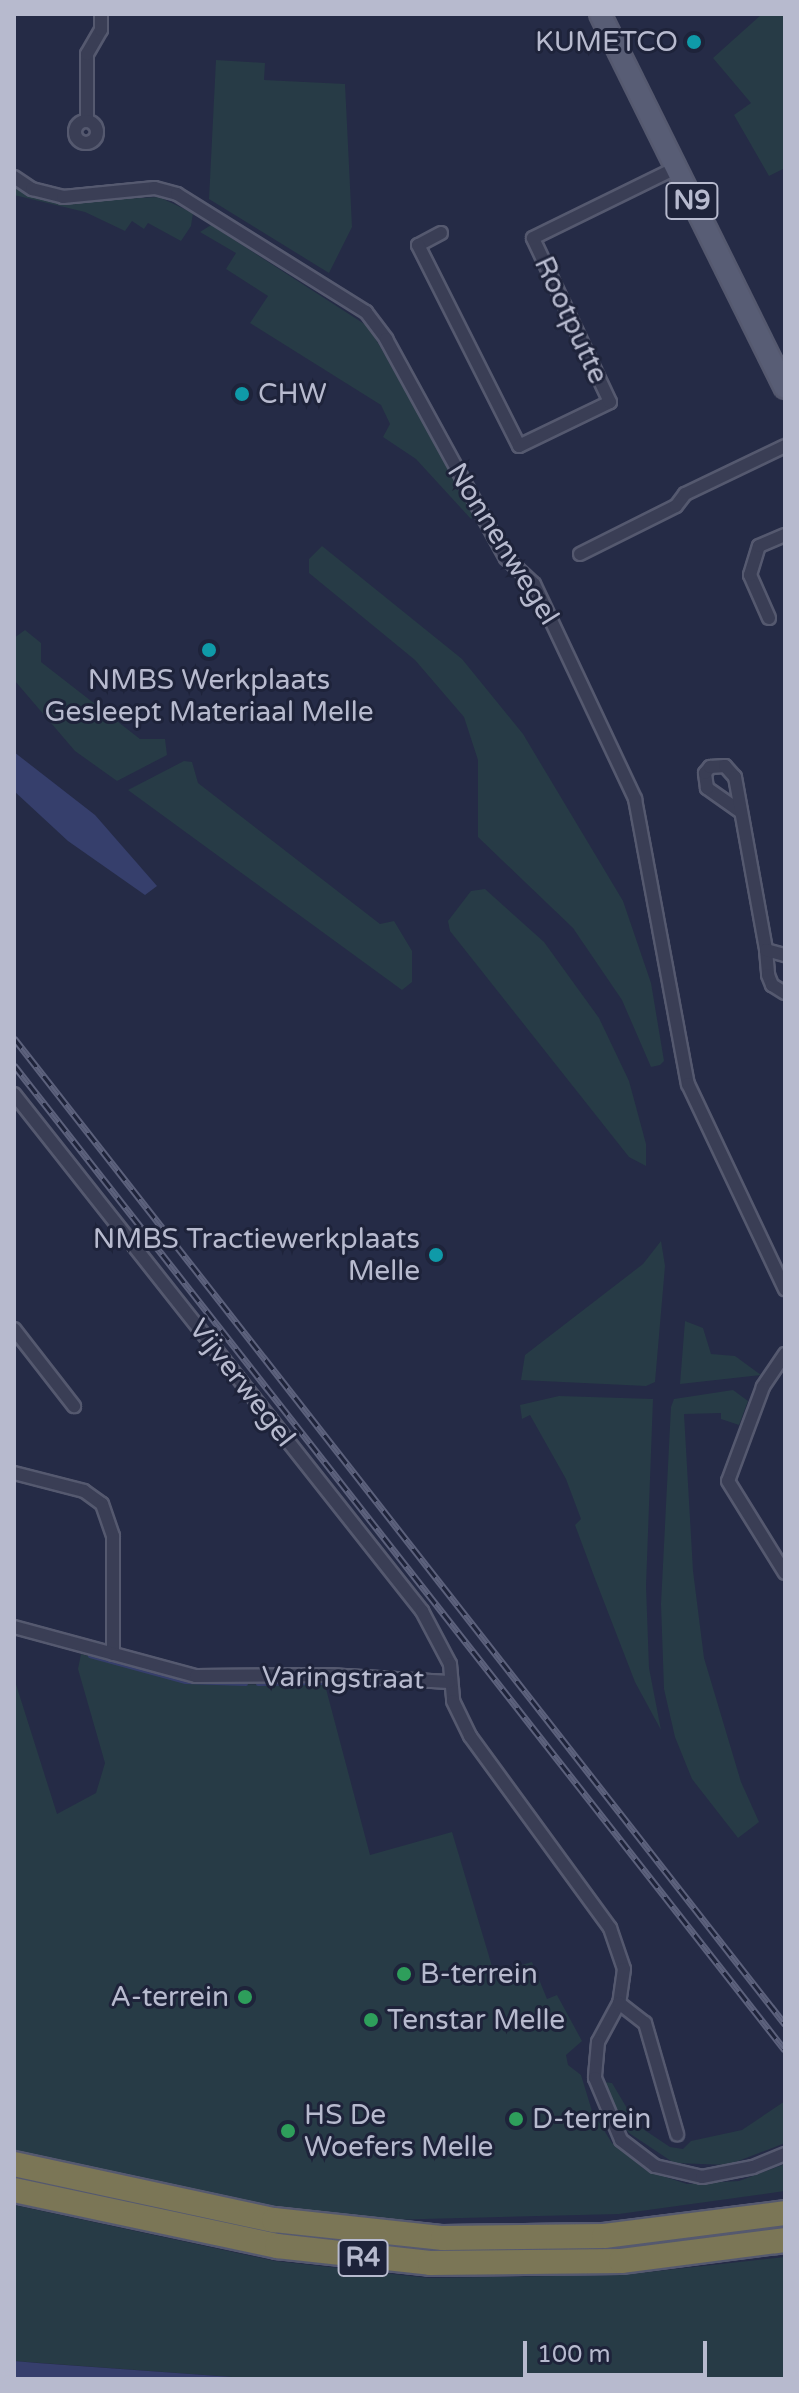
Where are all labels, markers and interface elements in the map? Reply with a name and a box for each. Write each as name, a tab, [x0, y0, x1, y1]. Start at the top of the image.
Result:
place label: KUMETCO	[535, 25, 678, 59]
marker: KUMETCO	[685, 33, 703, 51]
road number: N9	[664, 179, 720, 223]
street label: Rootputte	[527, 251, 615, 389]
place label: CHW	[258, 377, 327, 411]
marker: CHW	[233, 385, 251, 403]
street label: Nonnenwegel	[440, 457, 566, 631]
marker: NMBS Werkplaats Gesleept Materiaal Melle	[200, 641, 218, 659]
place label: NMBS Werkplaats Gesleept Materiaal Melle	[44, 663, 374, 729]
place label: NMBS Tractiewerkplaats Melle	[93, 1222, 420, 1288]
marker: NMBS Tractiewerkplaats Melle	[427, 1246, 445, 1264]
street label: Vijverwegel	[182, 1312, 302, 1454]
street label: Varingstraat	[261, 1660, 425, 1696]
place label: B-terrein	[420, 1957, 538, 1991]
marker: B-terrein	[395, 1965, 413, 1983]
place label: A-terrein	[110, 1980, 229, 2014]
marker: A-terrein	[236, 1988, 254, 2006]
place label: Tenstar Melle	[387, 2003, 565, 2037]
marker: Tenstar Melle	[362, 2011, 380, 2029]
place label: HS De Woefers Melle	[304, 2098, 493, 2164]
place label: D-terrein	[532, 2102, 651, 2136]
marker: D-terrein	[507, 2110, 525, 2128]
marker: HS De Woefers Melle	[279, 2122, 297, 2140]
road number: R4	[337, 2236, 389, 2280]
scale bar	[527, 2325, 711, 2375]
text: 100 m	[537, 2340, 611, 2369]

